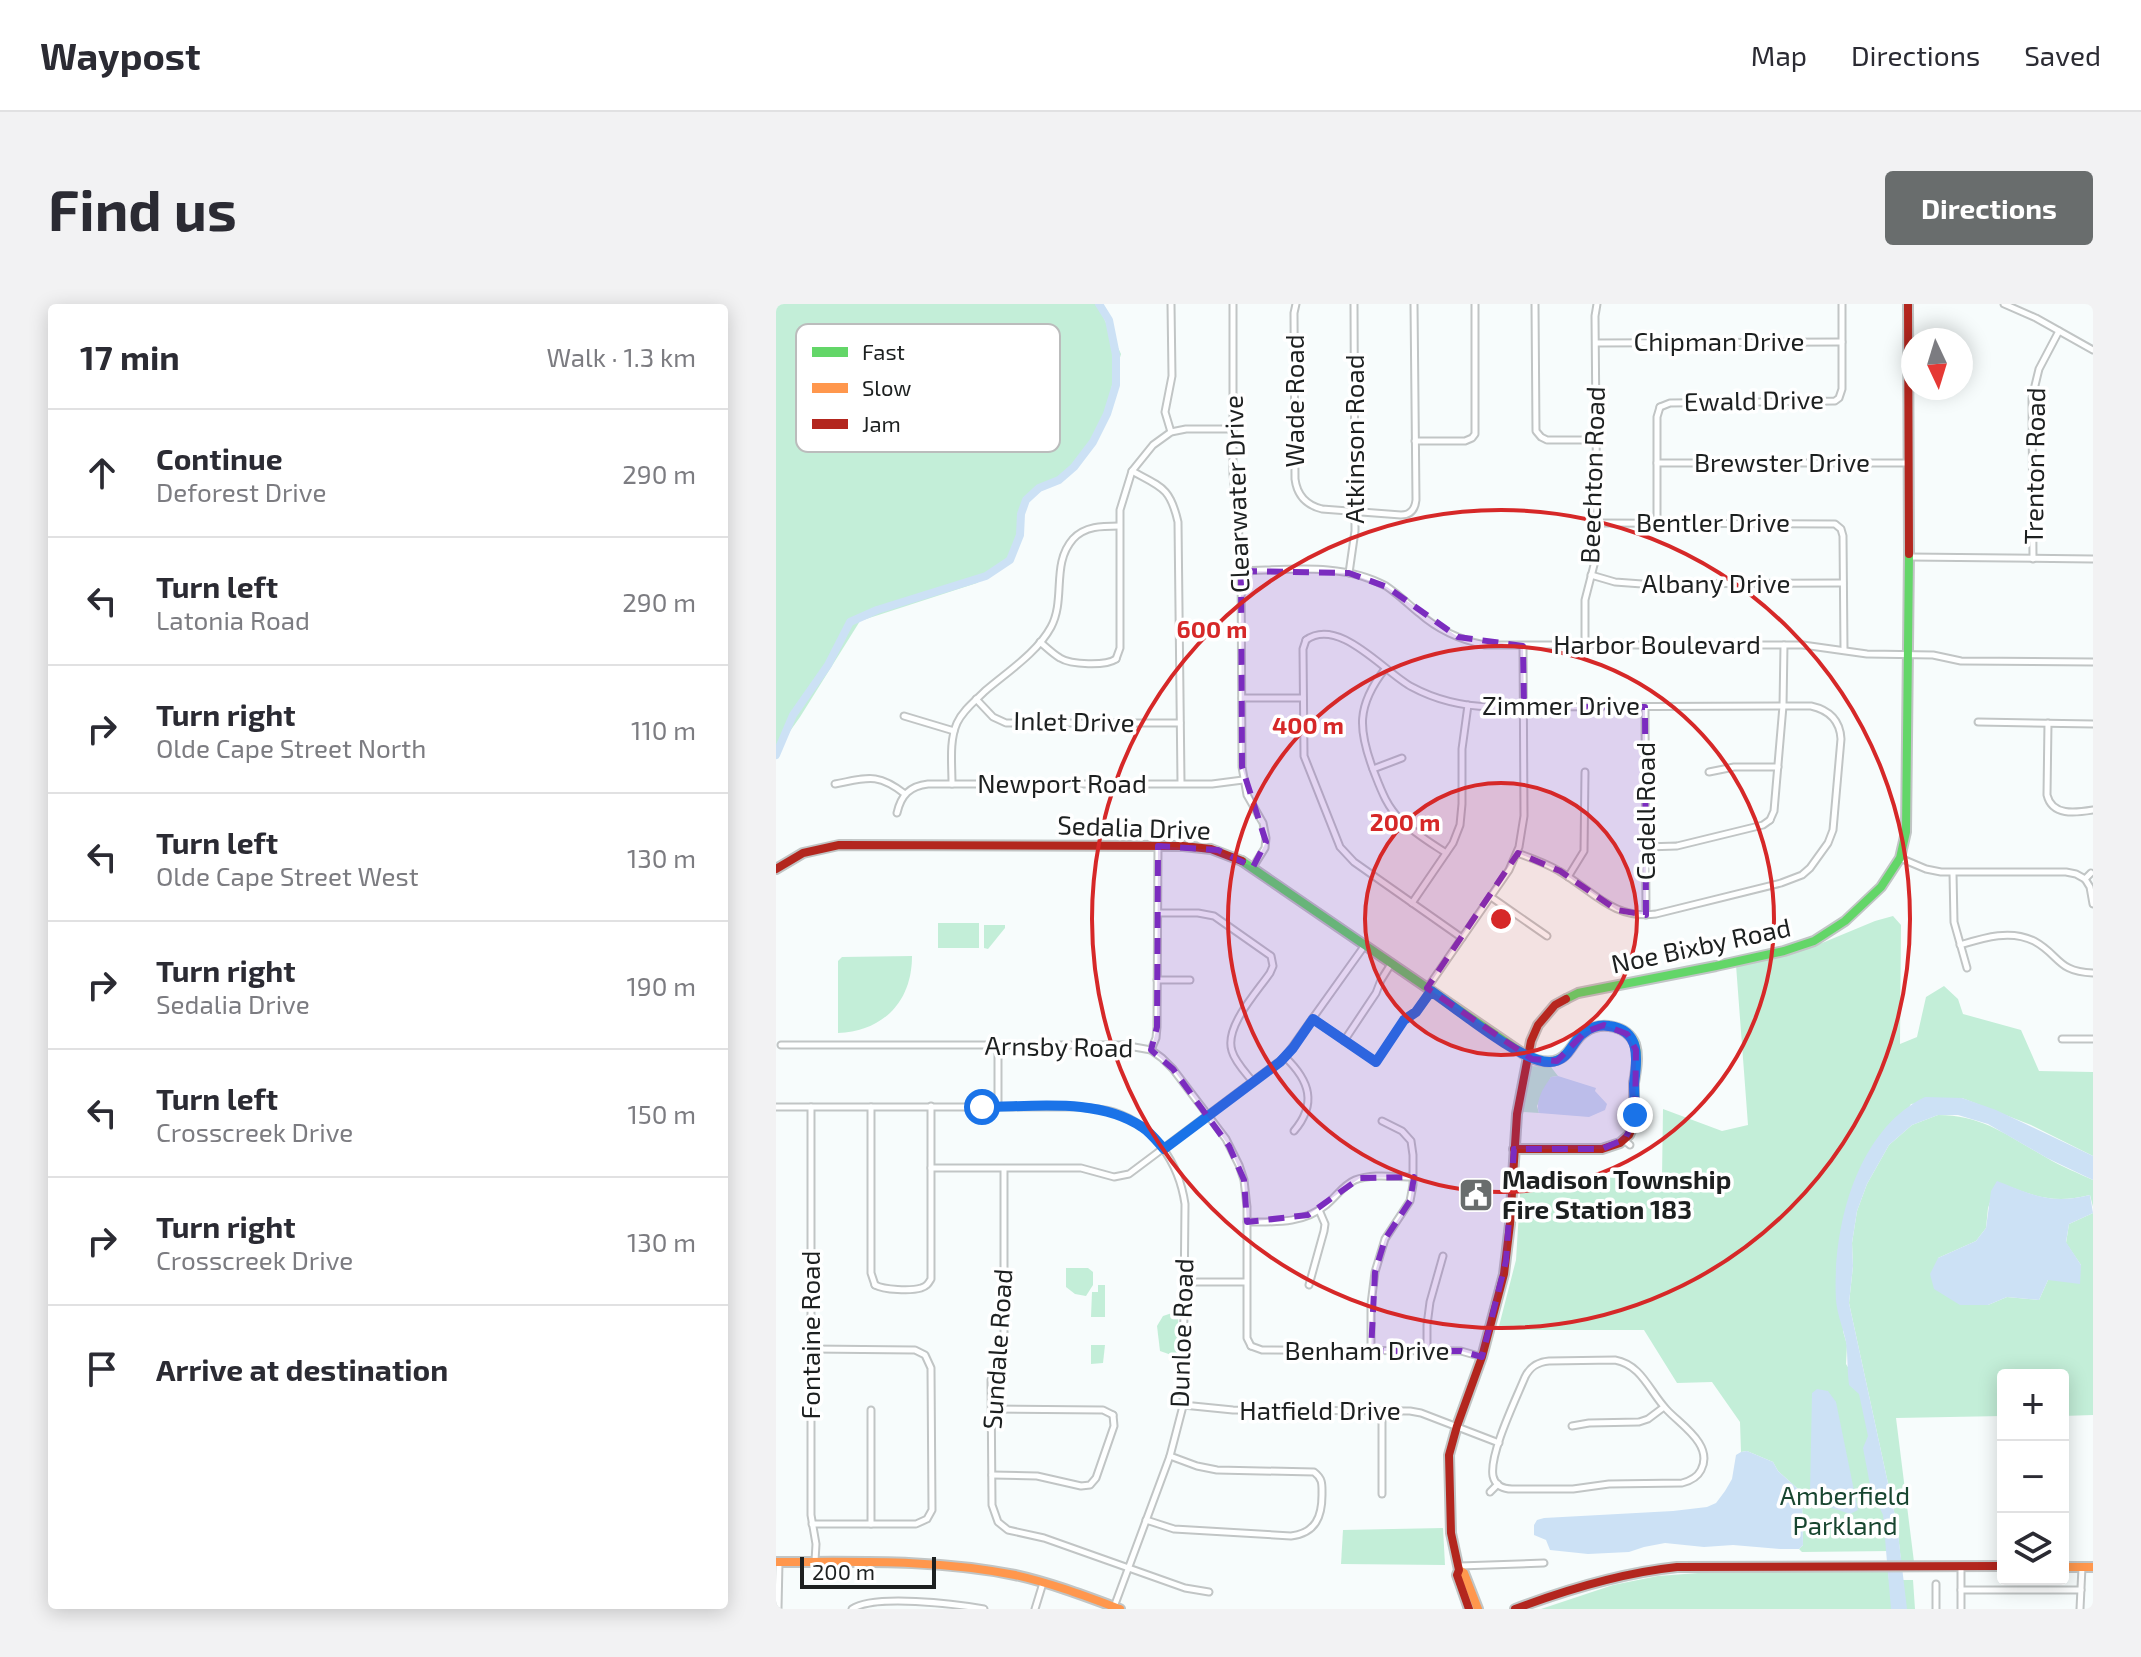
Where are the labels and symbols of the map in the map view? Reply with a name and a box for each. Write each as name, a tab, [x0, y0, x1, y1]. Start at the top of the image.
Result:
legend	[796, 324, 1060, 452]
street label: Chipman Drive	[1633, 325, 1805, 356]
north arrow	[1901, 328, 1973, 400]
street label: Wade Road	[1278, 334, 1309, 468]
text: Fast	[862, 338, 905, 364]
street label: Atkinson Road	[1338, 354, 1369, 524]
text: Slow	[862, 374, 911, 400]
street label: Ewald Drive	[1684, 383, 1824, 416]
street label: Beechton Road	[1573, 386, 1610, 564]
street label: Trenton Road	[2017, 387, 2050, 545]
street label: Clearwater Drive	[1217, 395, 1254, 594]
text: Jam	[862, 410, 901, 436]
street label: Brewster Drive	[1694, 446, 1870, 477]
street label: Bentler Drive	[1636, 506, 1790, 537]
street label: Albany Drive	[1642, 567, 1790, 598]
text: 600 m	[1177, 614, 1247, 643]
street label: Harbor Boulevard	[1553, 628, 1761, 659]
street label: Zimmer Drive	[1482, 689, 1640, 720]
street label: Inlet Drive	[1013, 704, 1135, 737]
text: 400 m	[1272, 710, 1344, 739]
street label: Cadell Road	[1629, 742, 1660, 880]
street label: Newport Road	[977, 767, 1147, 798]
text: 200 m	[1370, 807, 1440, 836]
street label: Sedalia Drive	[1057, 808, 1211, 845]
centre of rings	[1487, 905, 1515, 933]
street label: Noe Bixby Road	[1608, 910, 1793, 979]
street label: Arnsby Road	[985, 1029, 1134, 1062]
route start	[964, 1089, 1000, 1125]
route end	[1617, 1097, 1653, 1133]
place label: Madison Township Fire Station 183	[1502, 1163, 1731, 1224]
public building icon: Madison Township Fire Station 183	[1457, 1176, 1495, 1214]
street label: Fontaine Road	[794, 1251, 825, 1419]
street label: Dunloe Road	[1162, 1258, 1199, 1408]
street label: Sundale Road	[975, 1267, 1018, 1430]
street label: Benham Drive	[1285, 1334, 1449, 1365]
street label: Hatfield Drive	[1239, 1394, 1401, 1425]
park label: Amberfield Parkland	[1780, 1479, 1910, 1540]
scale bar	[800, 1553, 936, 1589]

